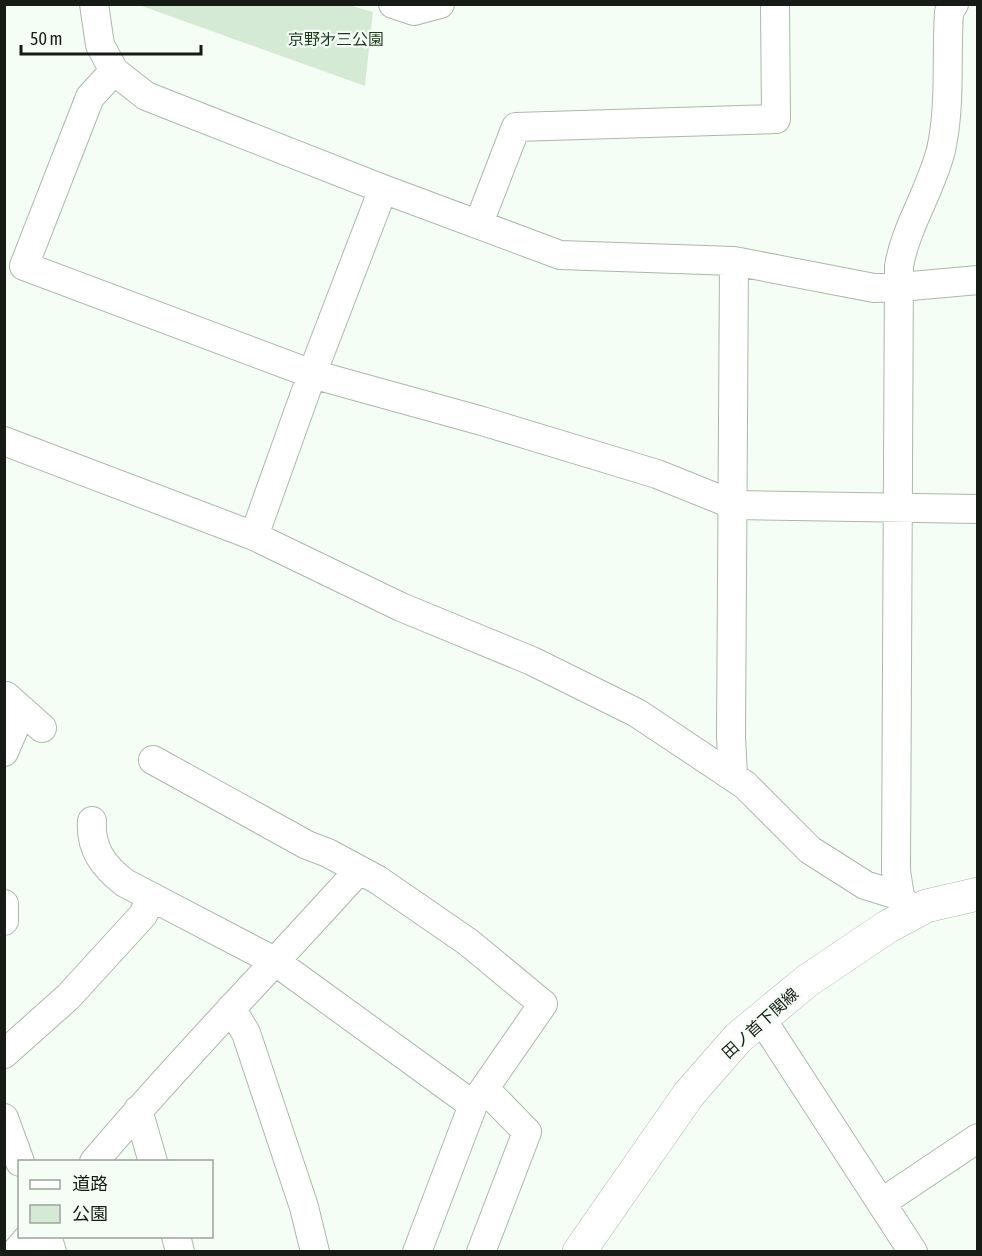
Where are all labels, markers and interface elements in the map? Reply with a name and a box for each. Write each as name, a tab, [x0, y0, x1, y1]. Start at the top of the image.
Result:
scale bar	[21, 18, 201, 56]
text: 50 m	[30, 28, 62, 49]
park label: 京野㐧三公園	[288, 30, 384, 48]
street label: 田ノ首下関線	[718, 984, 802, 1062]
legend	[18, 1160, 213, 1238]
text: 道路	[72, 1173, 108, 1194]
text: 公園	[72, 1203, 108, 1224]

